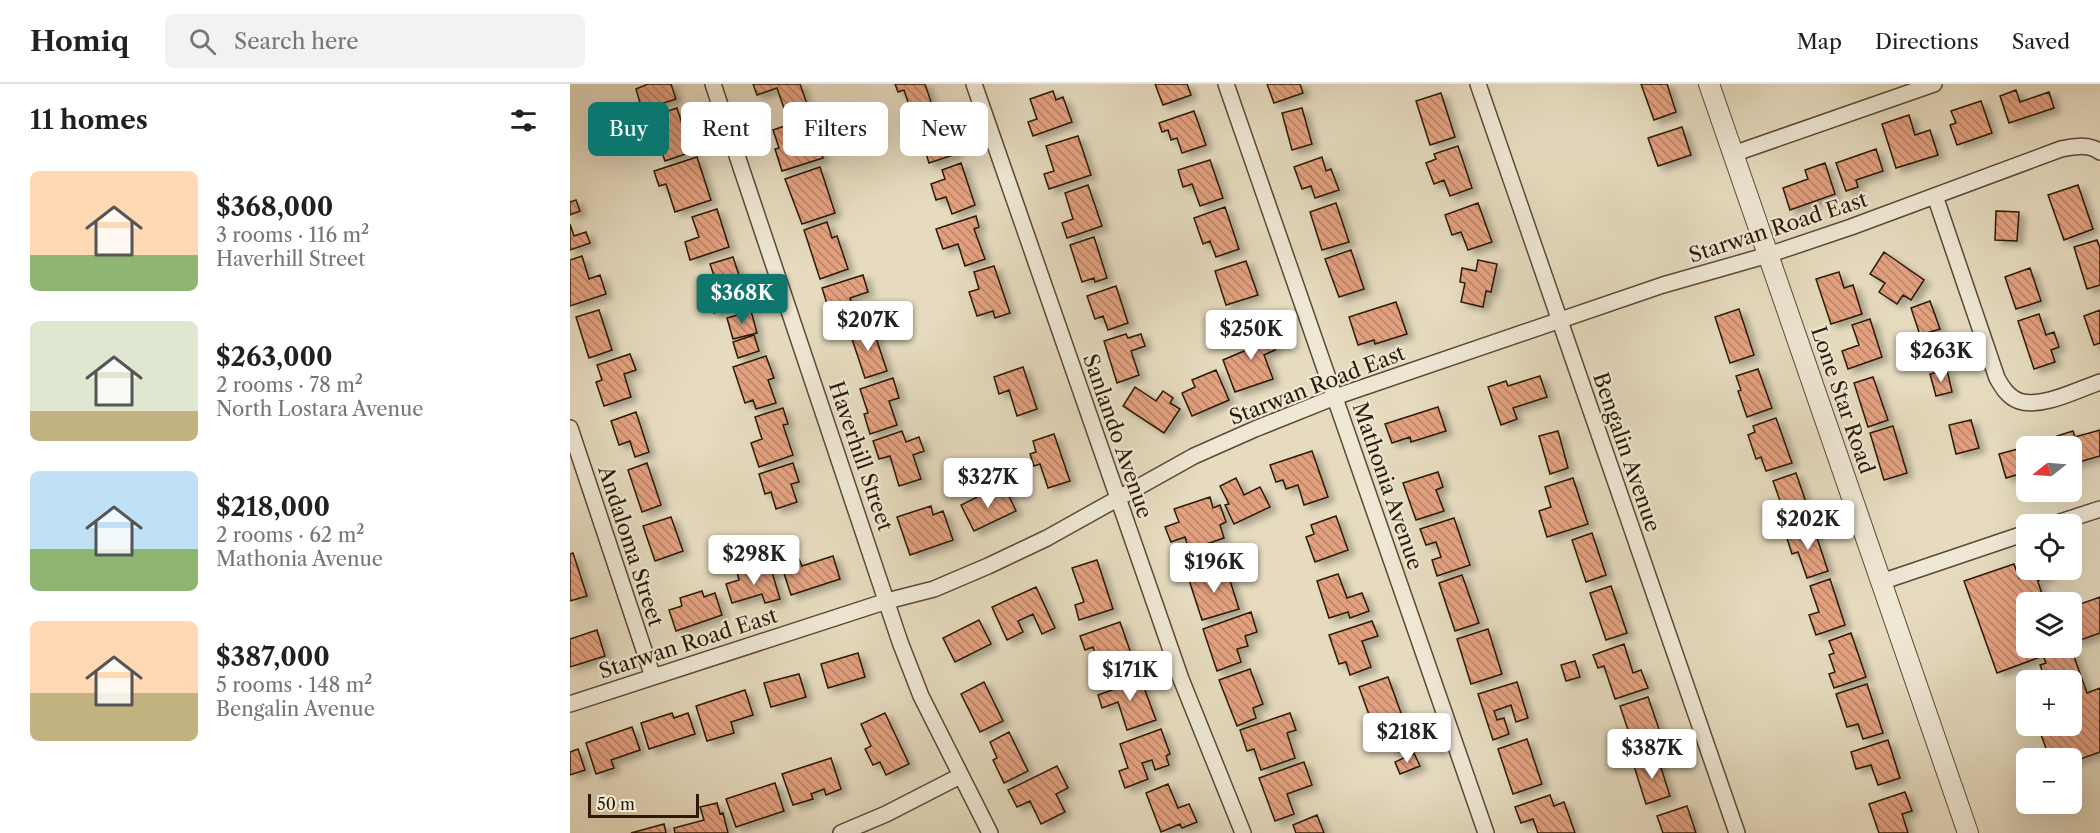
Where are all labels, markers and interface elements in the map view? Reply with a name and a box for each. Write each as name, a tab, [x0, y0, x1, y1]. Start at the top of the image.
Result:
search box	[165, 14, 585, 68]
text: Homiq	[30, 24, 129, 58]
icon: search	[186, 25, 219, 58]
text: Search here	[234, 28, 359, 55]
text: Map	[1797, 29, 1842, 54]
text: Directions	[1875, 29, 1979, 54]
text: Saved	[2012, 29, 2070, 54]
chip: Buy	[588, 102, 669, 156]
chip: Rent	[681, 102, 771, 156]
chip: Filters	[783, 102, 888, 156]
chip: New	[900, 102, 988, 156]
text: 11 homes	[30, 104, 148, 136]
icon: filters	[507, 104, 540, 137]
street label: Starwan Road East	[1686, 186, 1871, 268]
text: $368,000	[216, 191, 333, 223]
icon: home	[78, 195, 150, 267]
text: 3 rooms · 116 m²	[216, 223, 369, 247]
text: Haverhill Street	[216, 247, 365, 271]
pin: $368K	[700, 274, 784, 325]
text: $368K	[711, 281, 773, 305]
pin: $207K	[826, 301, 910, 352]
text: $207K	[837, 308, 899, 332]
pin: $250K	[1209, 310, 1293, 361]
text: $250K	[1220, 317, 1282, 341]
street label: Lone Star Road	[1806, 323, 1880, 477]
pin: $263K	[1899, 332, 1983, 383]
text: $263K	[1910, 339, 1972, 363]
street label: Starwan Road East	[1226, 340, 1409, 430]
text: $263,000	[216, 341, 333, 373]
icon: home	[78, 345, 150, 417]
street label: Sanlando Avenue	[1078, 351, 1158, 521]
street label: Bengalin Avenue	[1588, 369, 1666, 535]
text: 2 rooms · 78 m²	[216, 373, 363, 397]
street label: Haverhill Street	[824, 378, 899, 535]
text: North Lostara Avenue	[216, 397, 423, 421]
street label: Mathonia Avenue	[1348, 399, 1428, 573]
north arrow	[2016, 436, 2082, 502]
map controls	[2016, 436, 2082, 814]
pin: $327K	[946, 458, 1030, 509]
street label: Andaloma Street	[593, 462, 669, 630]
text: $327K	[958, 465, 1018, 489]
text: $218,000	[216, 491, 330, 523]
icon: home	[78, 495, 150, 567]
pin: $202K	[1766, 500, 1850, 551]
text: $202K	[1776, 507, 1840, 531]
button: locate	[2016, 514, 2082, 580]
text: 2 rooms · 62 m²	[216, 523, 364, 547]
pin: $298K	[712, 535, 796, 586]
text: $298K	[722, 542, 786, 566]
pin: $196K	[1172, 543, 1256, 594]
text: Mathonia Avenue	[216, 547, 383, 571]
text: $196K	[1184, 550, 1244, 574]
button: layers	[2016, 592, 2082, 658]
street label: Starwan Road East	[596, 602, 781, 684]
text: $387,000	[216, 641, 330, 673]
icon: home	[78, 645, 150, 717]
pin: $171K	[1088, 651, 1172, 702]
text: $171K	[1102, 658, 1158, 682]
button: +	[2016, 670, 2082, 736]
text: 5 rooms · 148 m²	[216, 673, 372, 697]
text: Bengalin Avenue	[216, 697, 375, 721]
pin: $218K	[1365, 713, 1449, 764]
text: $218K	[1377, 720, 1437, 744]
pin: $387K	[1610, 729, 1694, 780]
text: $387K	[1621, 736, 1683, 760]
button: −	[2016, 748, 2082, 814]
scale bar	[588, 791, 699, 818]
text: 50 m	[597, 794, 635, 814]

